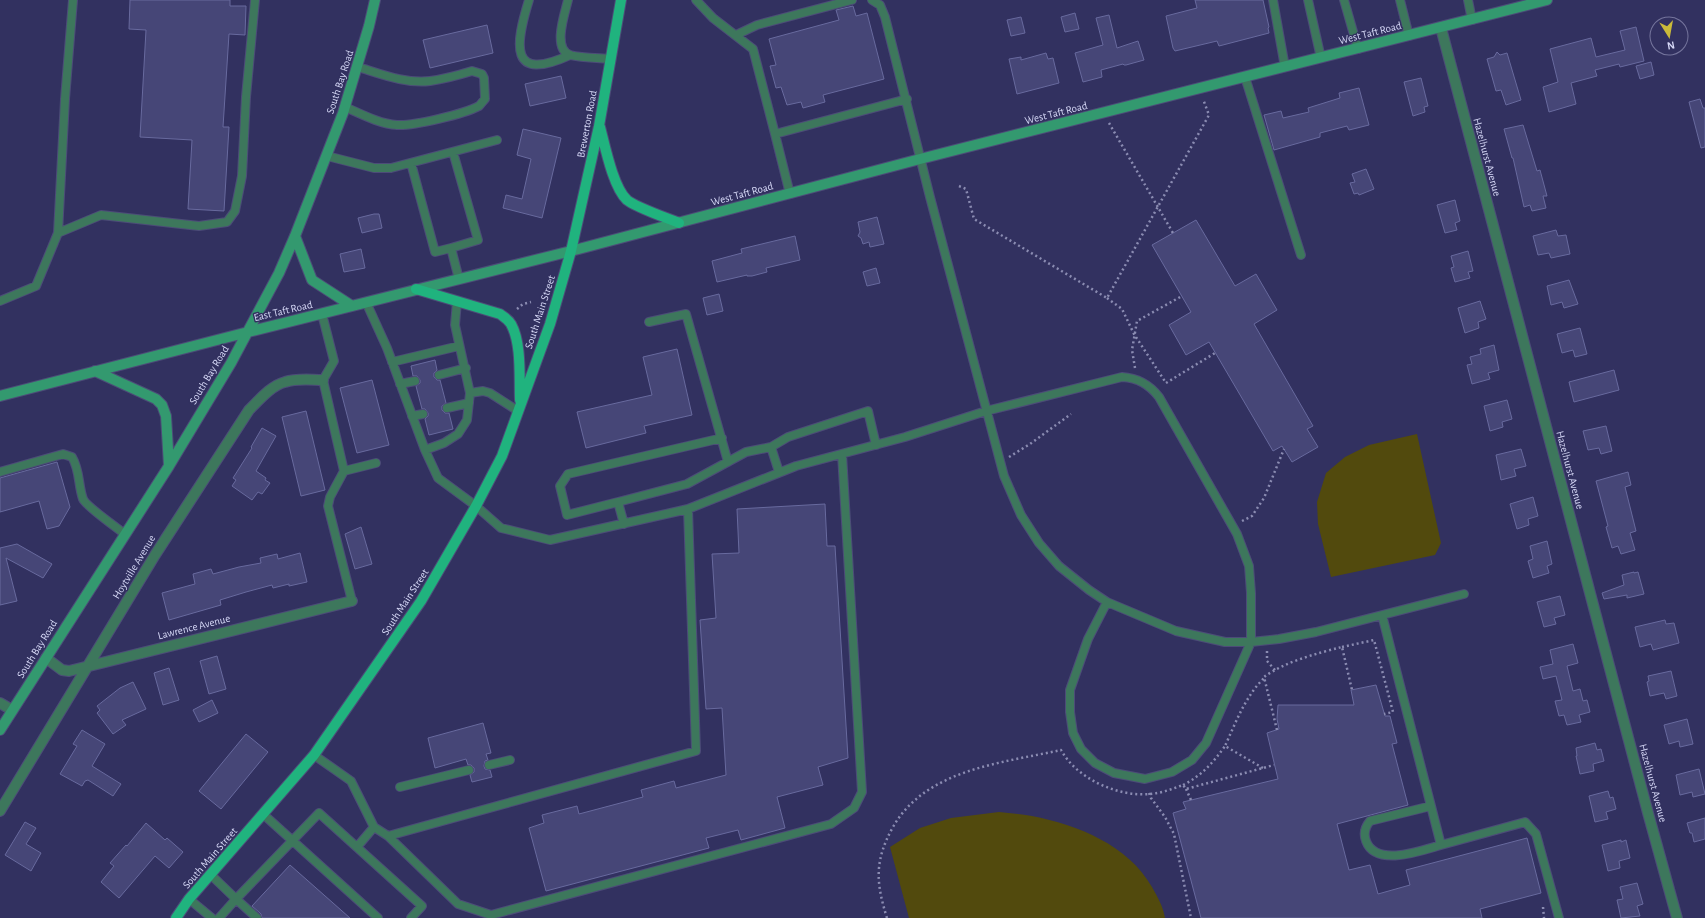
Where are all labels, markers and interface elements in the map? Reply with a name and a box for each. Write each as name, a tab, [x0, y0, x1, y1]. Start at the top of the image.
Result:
north arrow	[1649, 16, 1689, 56]
street label: West Taft Road	[1338, 20, 1403, 46]
text: N	[1666, 39, 1676, 51]
street label: South Bay Road	[325, 49, 356, 115]
street label: Brewerton Road	[575, 89, 599, 159]
street label: West Taft Road	[1024, 100, 1089, 126]
street label: Hazelhurst Avenue	[1471, 117, 1503, 197]
street label: West Taft Road	[710, 180, 775, 208]
street label: South Main Street	[523, 273, 557, 350]
street label: East Taft Road	[253, 299, 314, 323]
street label: South Bay Road	[187, 344, 231, 406]
street label: Hazelhurst Avenue	[1554, 430, 1586, 510]
street label: Hoytville Avenue	[111, 533, 157, 601]
street label: South Main Street	[379, 566, 431, 637]
street label: Lawrence Avenue	[157, 613, 231, 641]
street label: South Bay Road	[15, 618, 59, 680]
street label: Hazelhurst Avenue	[1637, 743, 1669, 823]
street label: South Main Street	[181, 825, 240, 891]

